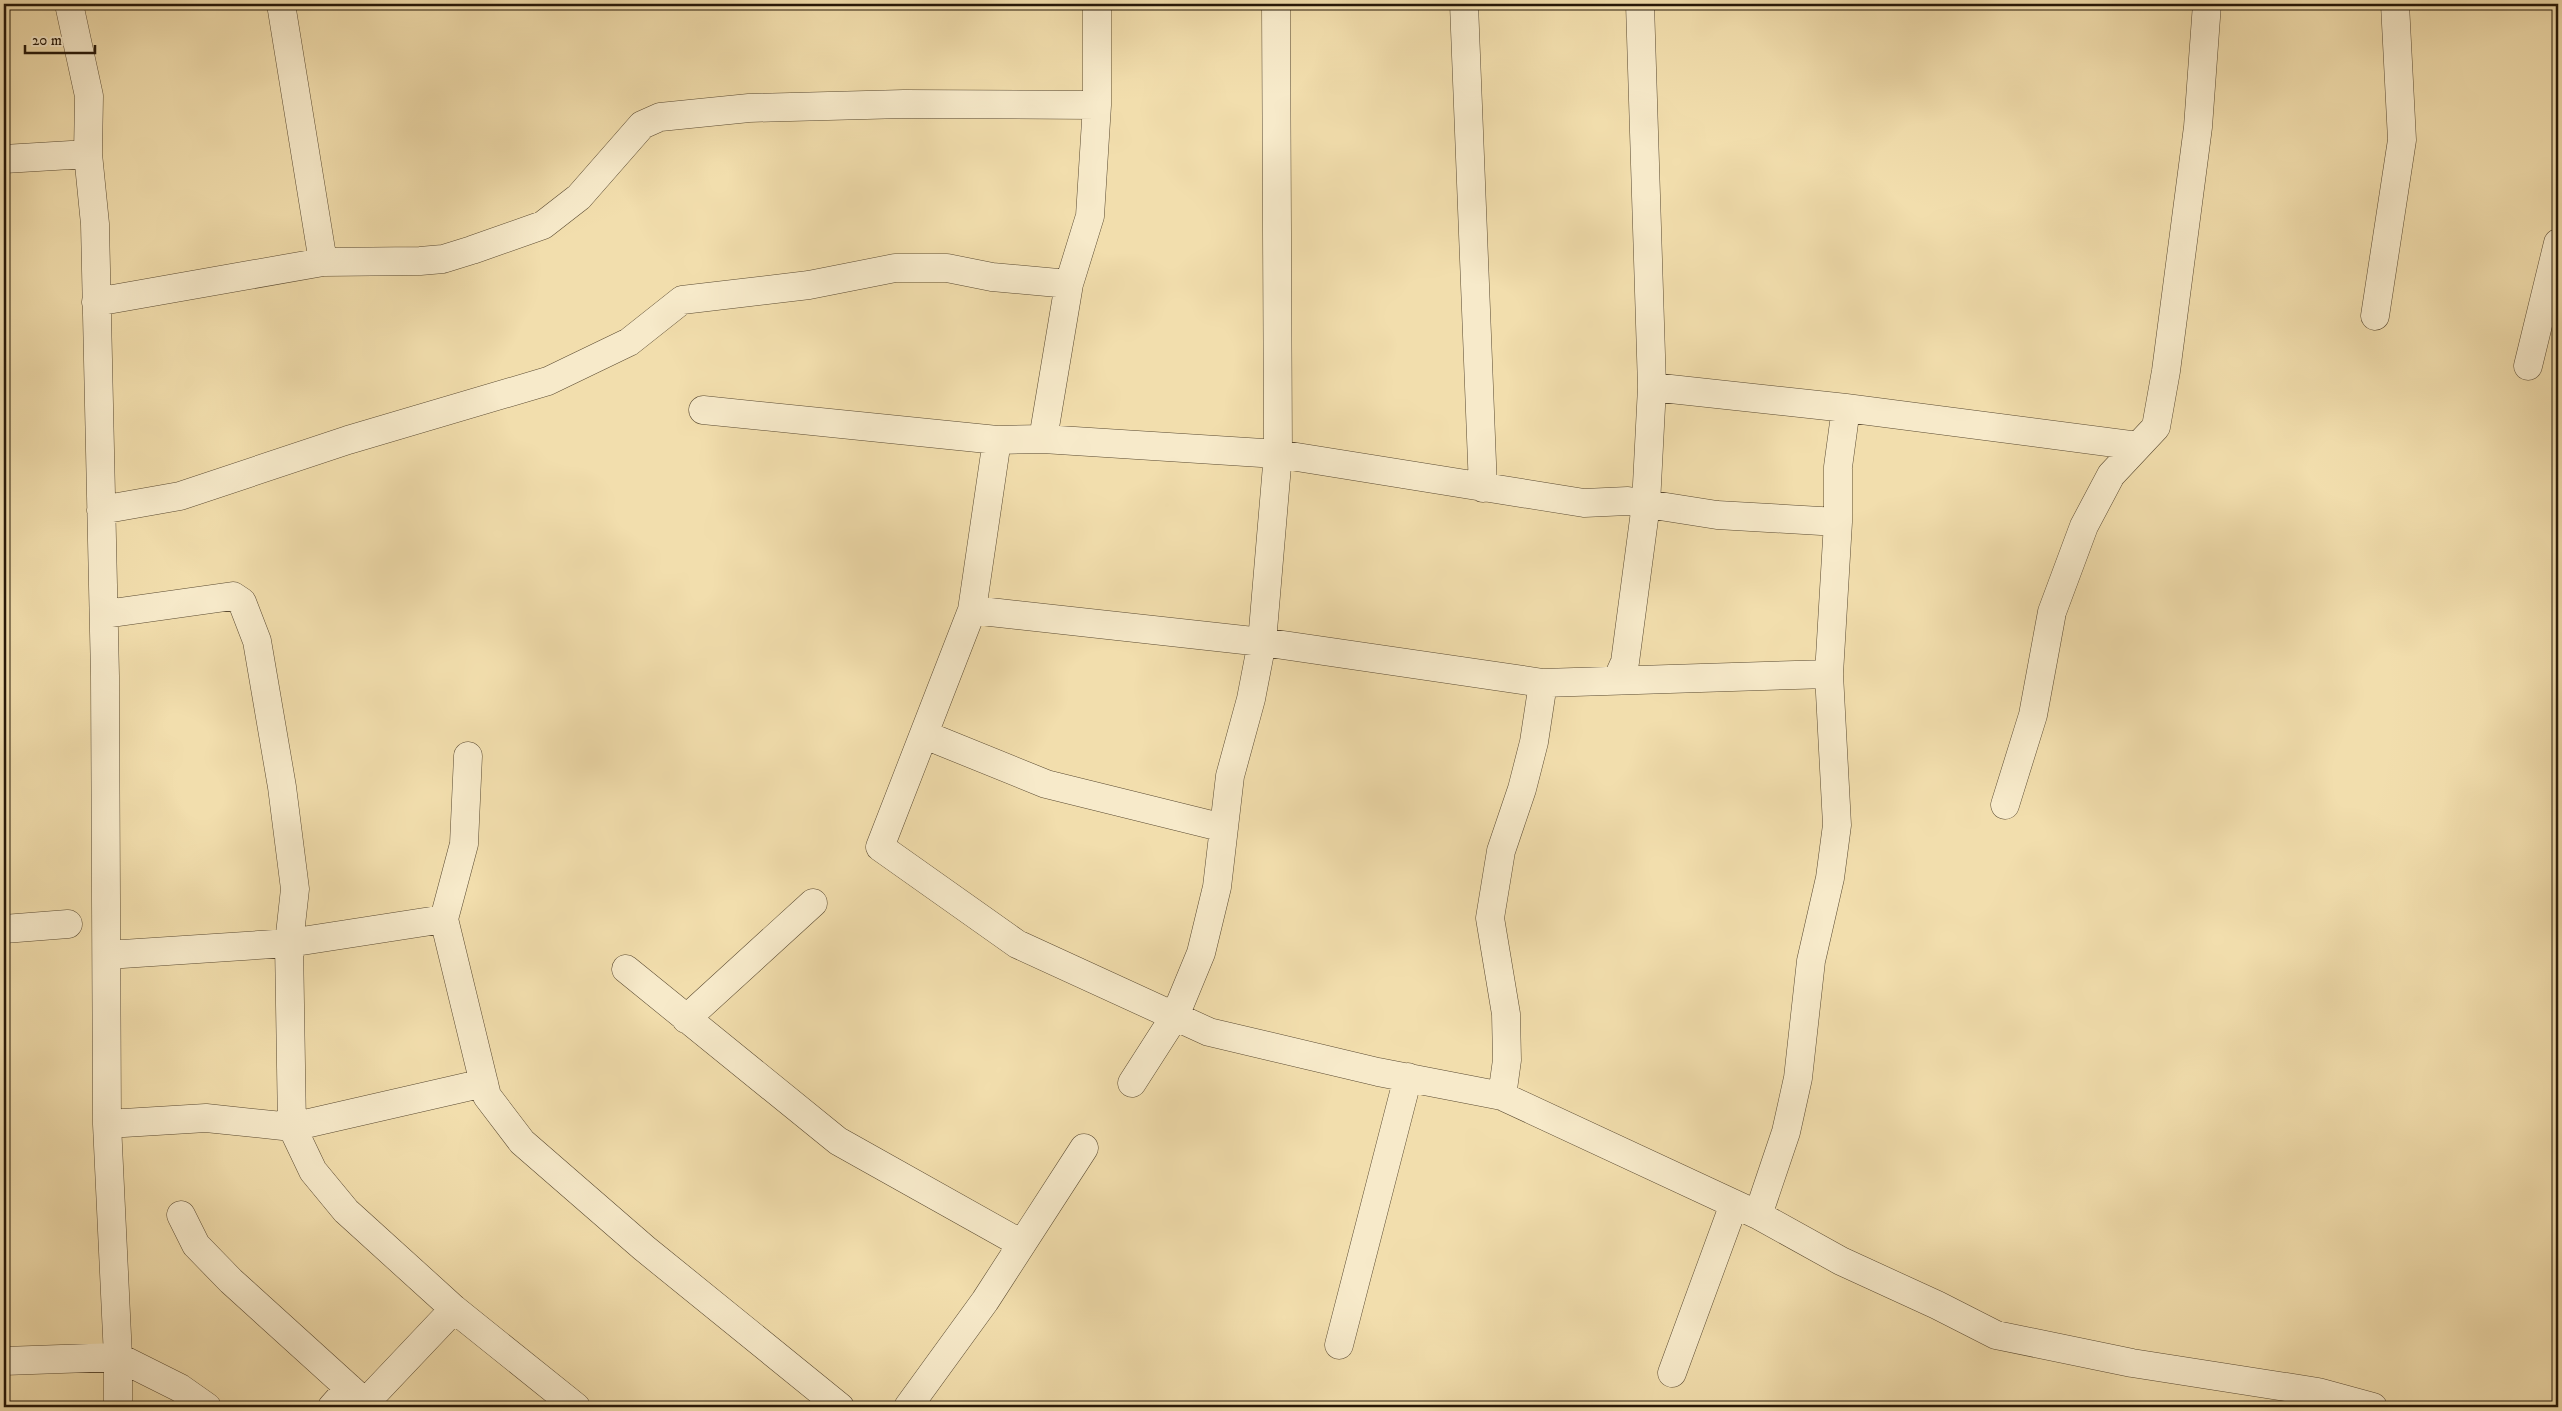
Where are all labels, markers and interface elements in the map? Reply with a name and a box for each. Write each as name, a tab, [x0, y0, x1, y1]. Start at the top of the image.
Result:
scale bar	[25, 22, 95, 54]
text: 20 m	[32, 31, 62, 50]

